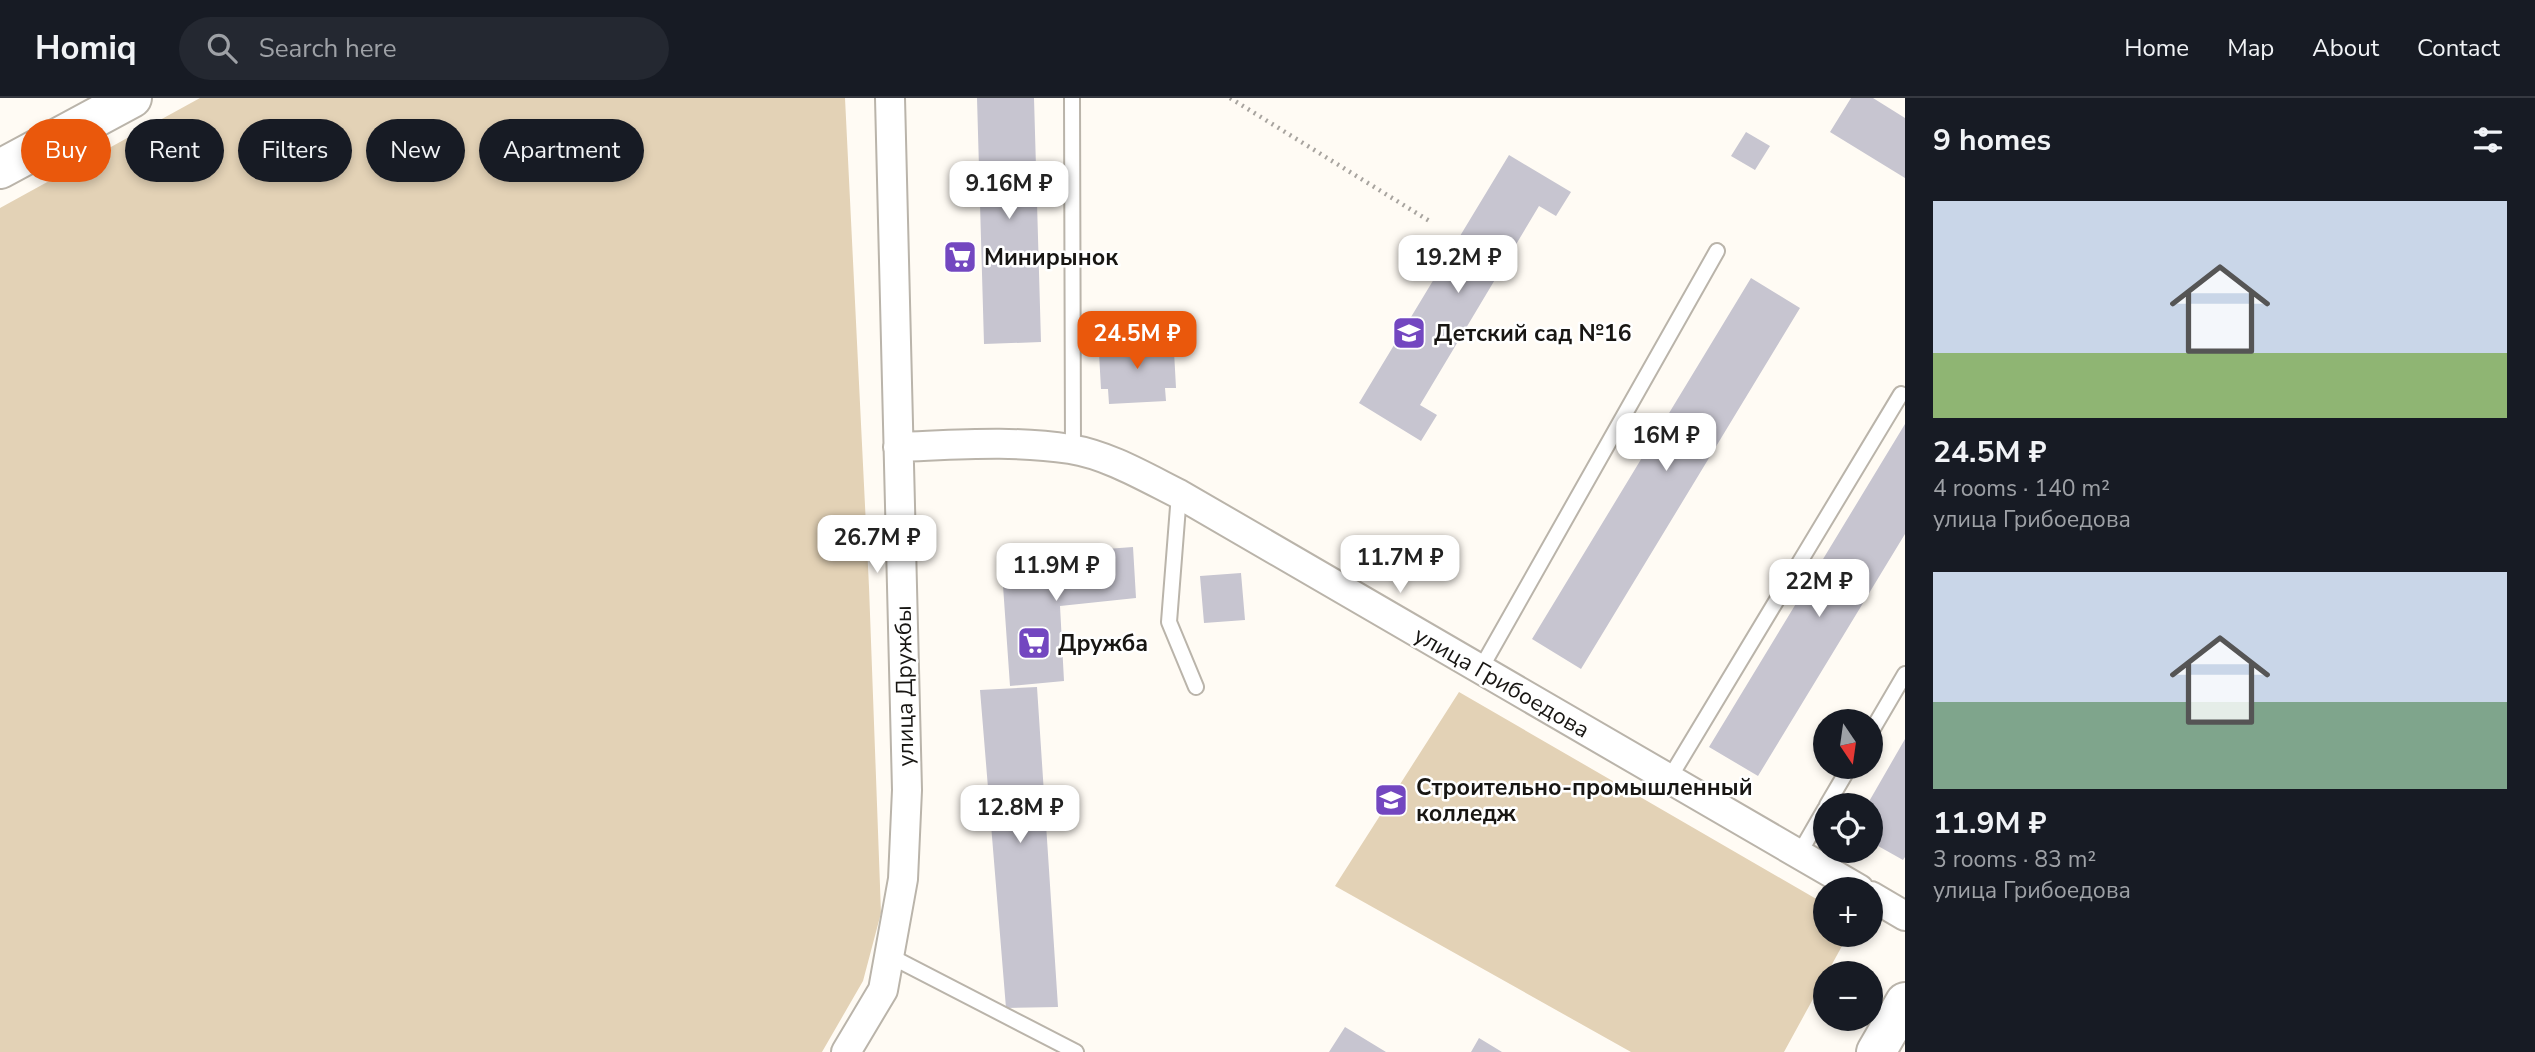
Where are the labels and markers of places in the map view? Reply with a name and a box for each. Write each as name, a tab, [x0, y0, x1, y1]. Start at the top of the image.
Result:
pin: 9.16M ₽	[944, 162, 1074, 221]
pin: 19.2M ₽	[1393, 236, 1523, 295]
supermarket icon: Минирынок	[941, 238, 979, 276]
place label: Минирынок	[984, 242, 1118, 273]
pin: 24.5M ₽	[1072, 312, 1202, 371]
school or university icon: Детский сад №16	[1390, 314, 1428, 352]
place label: Детский сад №16	[1434, 318, 1631, 349]
pin: 16M ₽	[1617, 414, 1715, 473]
pin: 26.7M ₽	[812, 516, 942, 575]
pin: 11.7M ₽	[1335, 536, 1465, 595]
pin: 11.9M ₽	[991, 544, 1121, 603]
pin: 22M ₽	[1770, 560, 1868, 619]
supermarket icon: Дружба	[1015, 624, 1053, 662]
place label: Дружба	[1058, 628, 1148, 659]
place label: Строительно-промышленный колледж	[1416, 772, 1753, 829]
school or university icon: Строительно-промышленный колледж	[1372, 781, 1410, 819]
pin: 12.8M ₽	[955, 786, 1085, 845]

